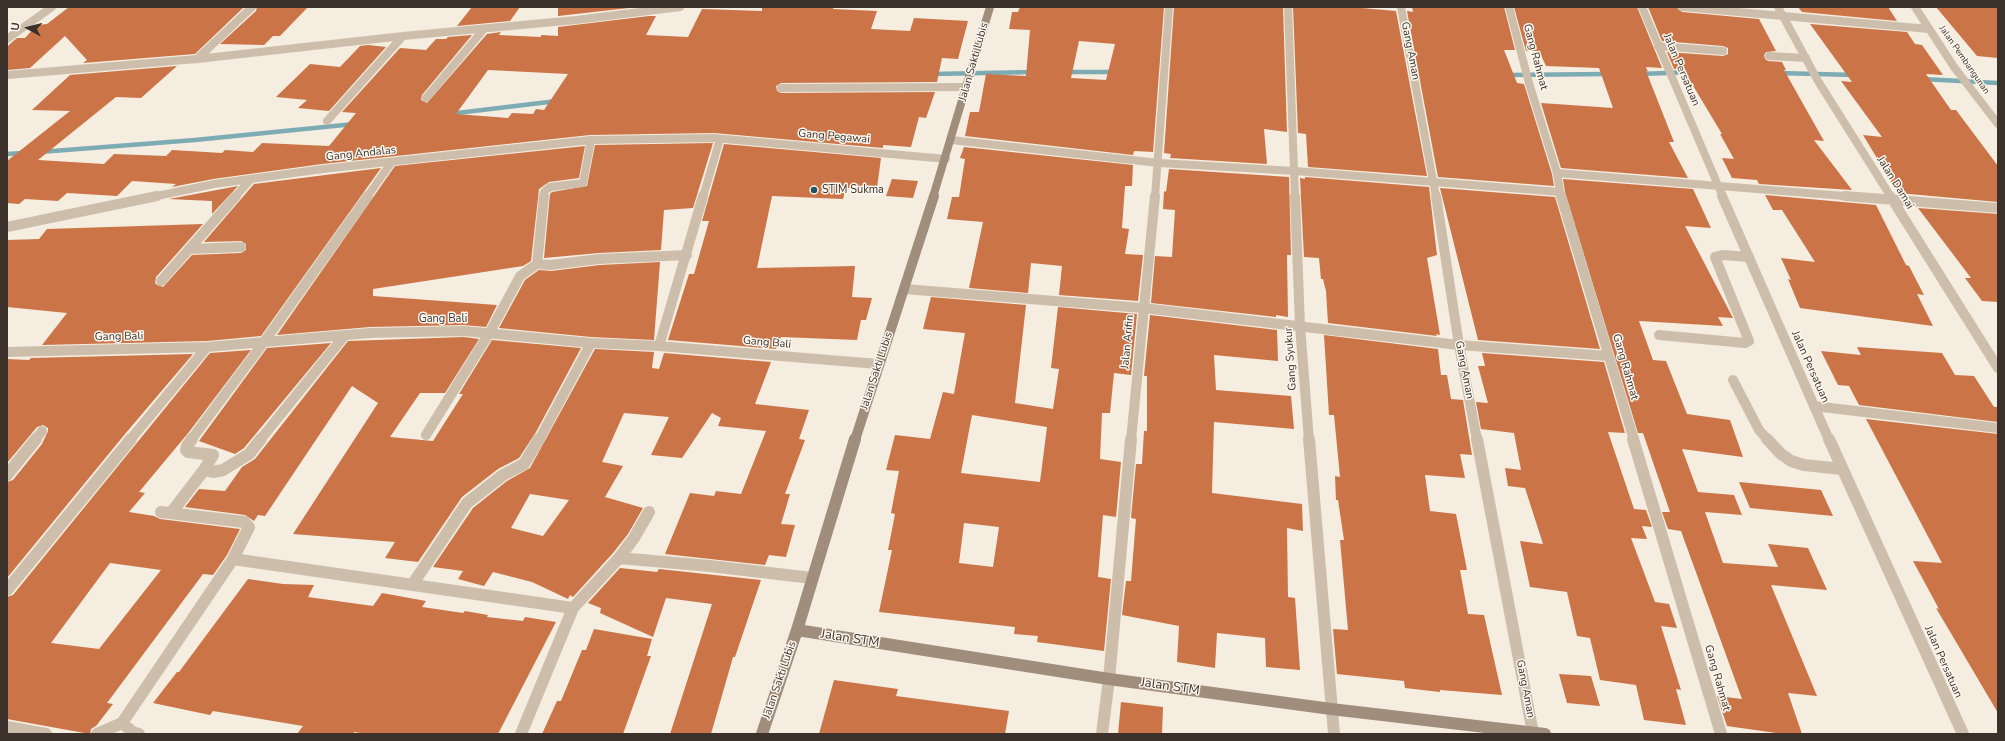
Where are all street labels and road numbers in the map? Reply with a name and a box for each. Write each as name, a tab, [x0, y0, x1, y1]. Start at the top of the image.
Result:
street label: Jalan Sakti Lubis	[956, 21, 992, 103]
street label: Gang Aman	[1398, 21, 1422, 81]
street label: Gang Rahmat	[1520, 23, 1550, 91]
street label: Jalan Pembangunan	[1936, 24, 1992, 96]
street label: Jalan Persatuan	[1660, 32, 1702, 108]
street label: Gang Pegawai	[798, 127, 870, 147]
street label: Gang Andalas	[325, 144, 397, 164]
street label: Jalan Damai	[1874, 154, 1916, 212]
street label: Gang Bali	[419, 312, 467, 326]
street label: Jalan Arifin	[1119, 314, 1137, 370]
street label: Gang Syukur	[1282, 327, 1300, 391]
street label: Jalan Persatuan	[1788, 329, 1832, 405]
street label: Gang Bali	[95, 330, 143, 344]
street label: Jalan Sakti Lubis	[858, 330, 896, 412]
street label: Gang Rahmat	[1609, 333, 1641, 401]
street label: Gang Bali	[742, 334, 792, 352]
street label: Gang Aman	[1452, 340, 1476, 400]
street label: Jalan Persatuan	[1921, 624, 1965, 700]
street label: Jalan STM	[819, 627, 881, 651]
street label: Jalan Sakti Lubis	[761, 640, 799, 720]
street label: Gang Rahmat	[1701, 644, 1733, 712]
street label: Gang Aman	[1513, 659, 1537, 719]
street label: Jalan STM	[1140, 675, 1200, 699]

